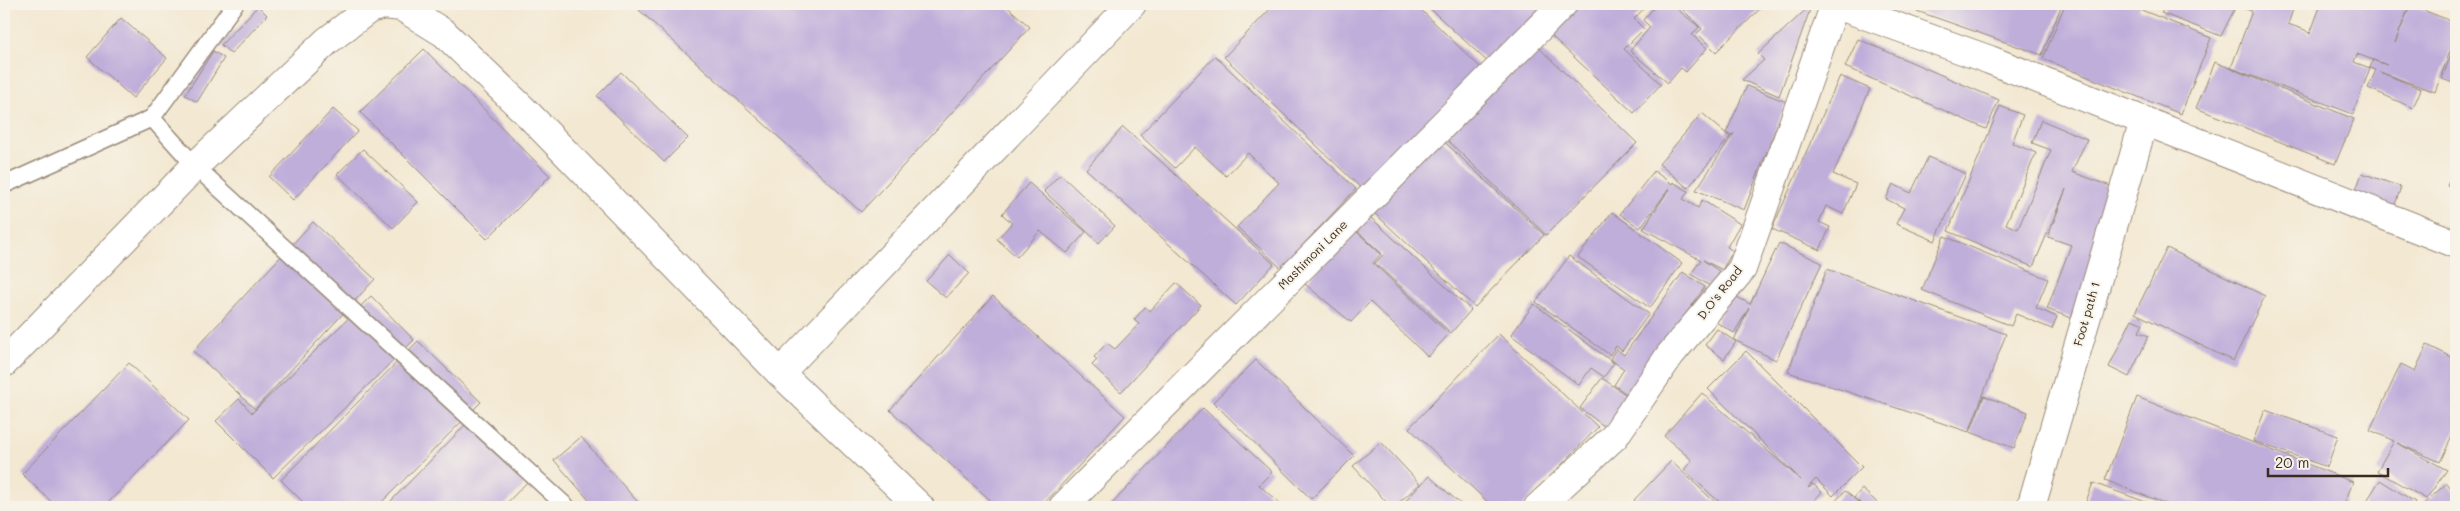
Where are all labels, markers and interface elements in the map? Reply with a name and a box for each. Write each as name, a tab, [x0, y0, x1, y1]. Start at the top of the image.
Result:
street label: Mashimoni Lane	[1274, 216, 1350, 292]
street label: D.O's Road	[1693, 262, 1745, 322]
street label: Foot path 1	[2069, 280, 2103, 348]
scale bar	[2268, 446, 2388, 478]
text: 20 m	[2275, 452, 2309, 472]

